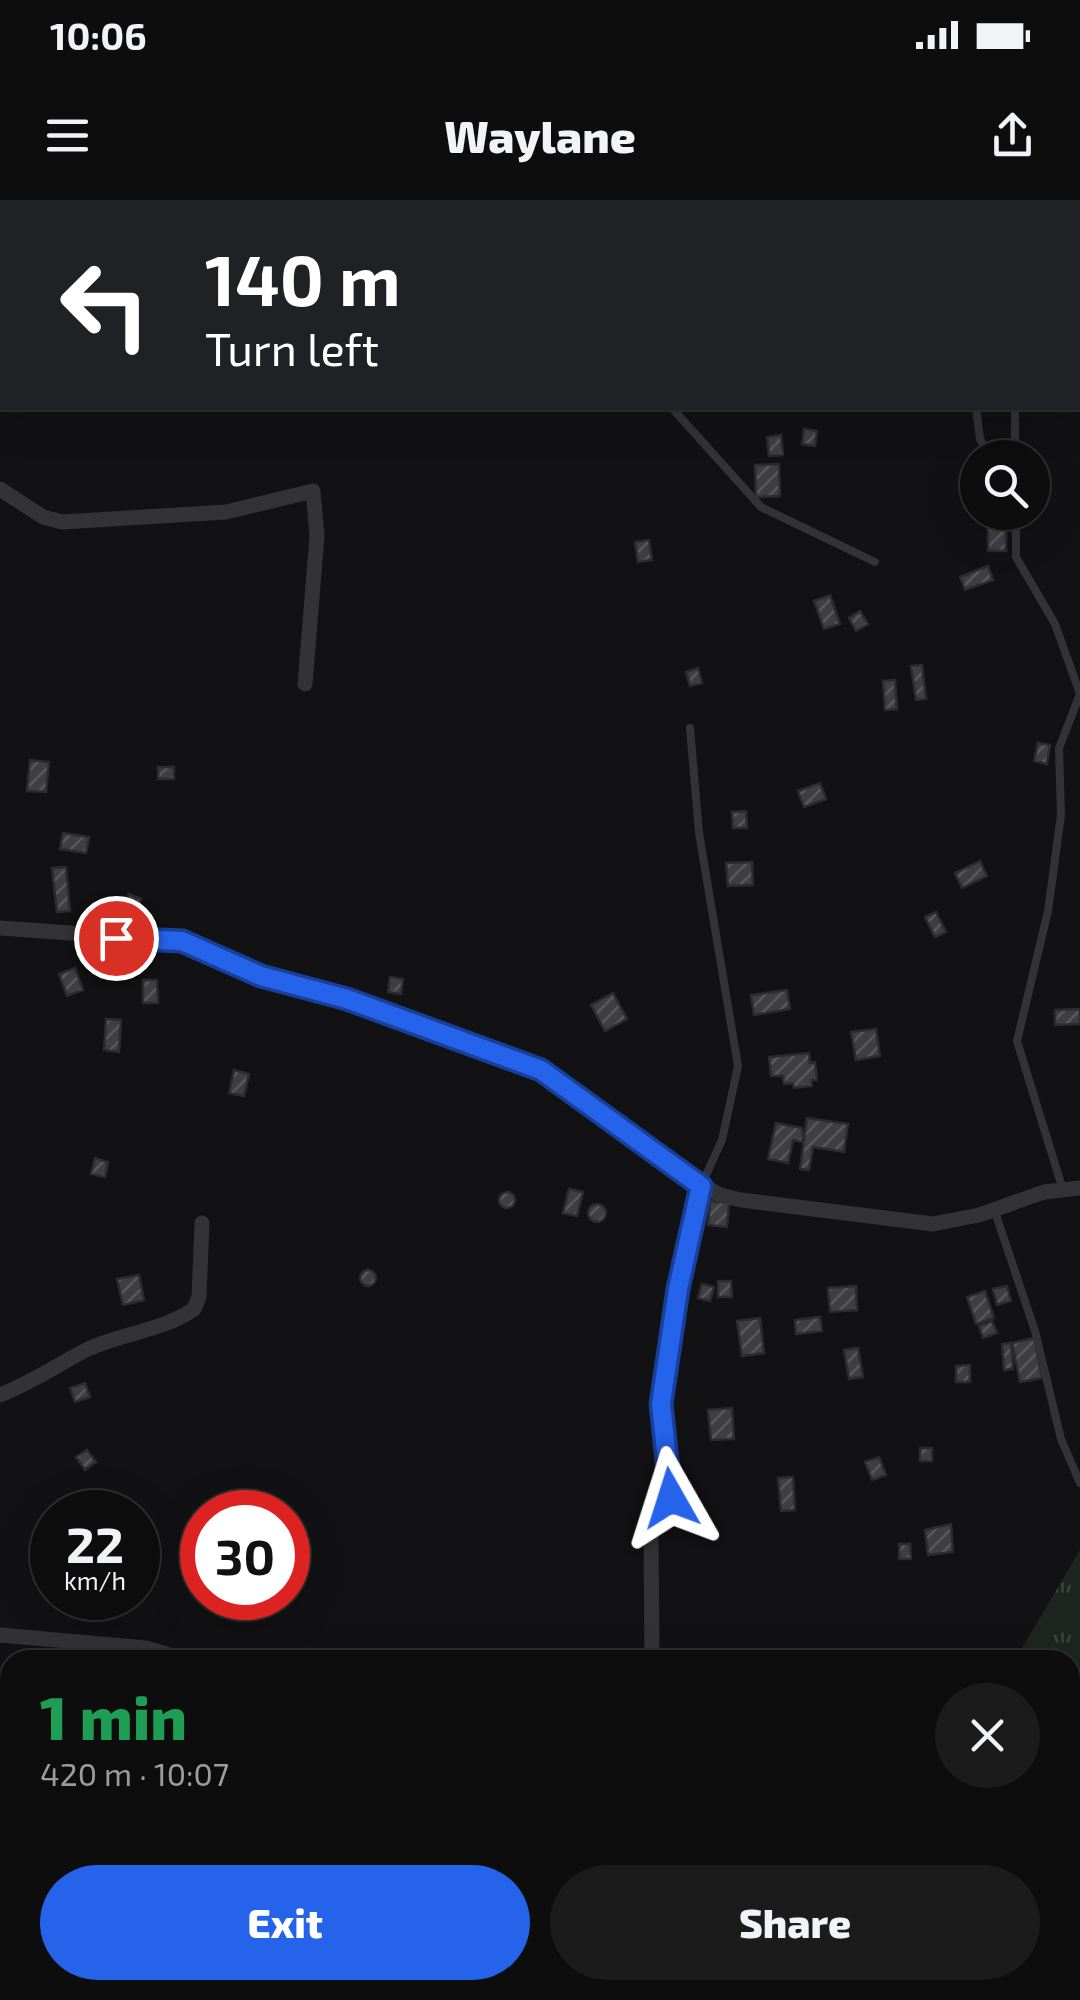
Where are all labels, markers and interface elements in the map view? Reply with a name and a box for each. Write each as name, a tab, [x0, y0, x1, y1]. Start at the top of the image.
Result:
text: 10:06	[50, 12, 147, 58]
icon: menu	[40, 108, 95, 163]
text: Waylane	[444, 108, 636, 162]
icon: share	[985, 108, 1040, 163]
text: 140 m	[205, 236, 401, 320]
icon: left	[40, 240, 170, 370]
text: Turn left	[205, 321, 379, 375]
map controls	[960, 440, 1050, 530]
button: search	[960, 440, 1050, 530]
pin	[74, 896, 159, 981]
icon: arrive	[89, 911, 144, 966]
position arrow	[619, 1446, 723, 1550]
speed limit sign: 30	[180, 1490, 310, 1620]
text: 22	[66, 1513, 124, 1573]
text: km/h	[64, 1565, 126, 1595]
text: 1 min	[40, 1680, 187, 1752]
button: close	[935, 1683, 1040, 1788]
text: 420 m · 10:07	[40, 1754, 229, 1792]
button: Exit	[40, 1865, 530, 1980]
button: Share	[550, 1865, 1040, 1980]

